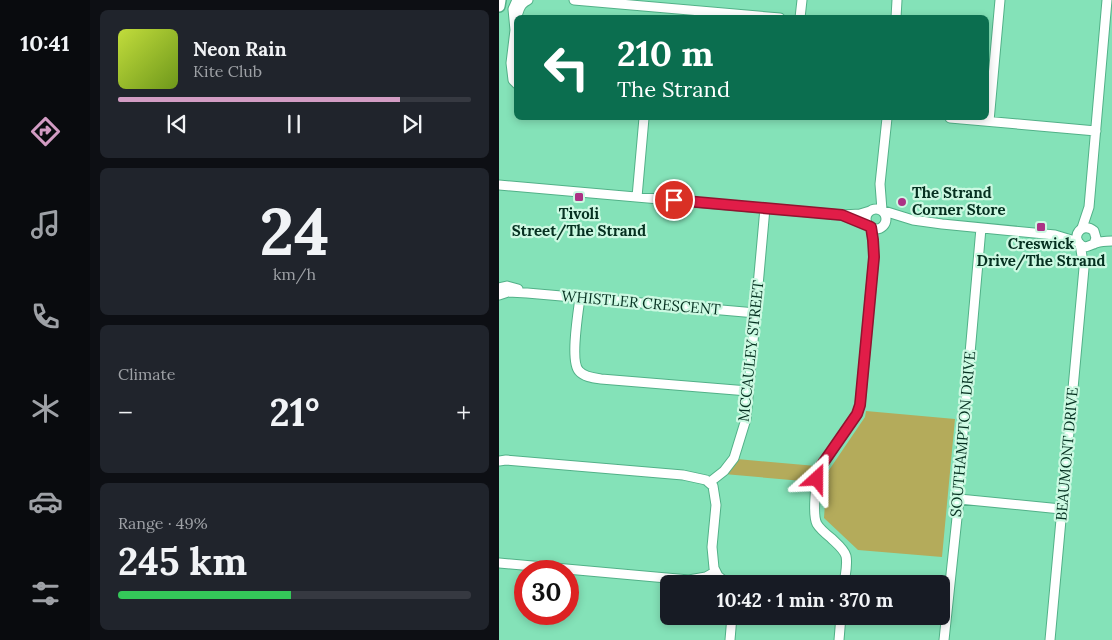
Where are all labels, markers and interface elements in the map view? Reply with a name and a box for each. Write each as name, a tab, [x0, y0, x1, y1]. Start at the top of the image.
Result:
text: 10:41	[20, 29, 70, 57]
text: 210 m	[617, 31, 714, 76]
icon: left	[534, 35, 599, 100]
text: Neon Rain	[193, 37, 287, 61]
text: Kite Club	[193, 61, 262, 81]
text: The Strand	[617, 75, 730, 103]
icon: previous	[163, 110, 191, 138]
icon: pause	[280, 110, 308, 138]
icon: next	[398, 110, 426, 138]
icon: directions	[28, 114, 63, 149]
pin	[653, 179, 695, 221]
place label: The Strand Corner Store	[912, 183, 1006, 219]
icon: arrive	[660, 186, 688, 214]
text: 24	[259, 190, 330, 273]
marker: Tivoli Street/The Strand	[573, 191, 585, 203]
marker: The Strand Corner Store	[896, 196, 908, 208]
place label: Tivoli Street/The Strand	[512, 204, 646, 241]
icon: music	[28, 207, 63, 242]
marker: Creswick Drive/The Strand	[1035, 221, 1047, 233]
place label: Creswick Drive/The Strand	[977, 234, 1105, 271]
text: km/h	[273, 264, 316, 284]
street label: MCCAULEY STREET	[734, 279, 767, 423]
street label: WHISTLER CRESCENT	[561, 286, 722, 319]
icon: phone	[28, 299, 63, 334]
street label: SOUTHAMPTON DRIVE	[946, 350, 979, 518]
text: Climate	[118, 364, 175, 384]
street label: BEAUMONT DRIVE	[1051, 386, 1082, 522]
text: 21°	[269, 388, 320, 436]
icon: climate	[28, 391, 63, 426]
text: −	[118, 395, 133, 431]
text: +	[456, 395, 471, 431]
position arrow	[790, 452, 842, 504]
icon: car	[28, 484, 63, 519]
text: Range · 49%	[118, 513, 208, 533]
text: 245 km	[118, 537, 247, 585]
speed limit sign: 30	[514, 560, 579, 625]
icon: filters	[28, 576, 63, 611]
text: 10:42 · 1 min · 370 m	[717, 588, 893, 612]

